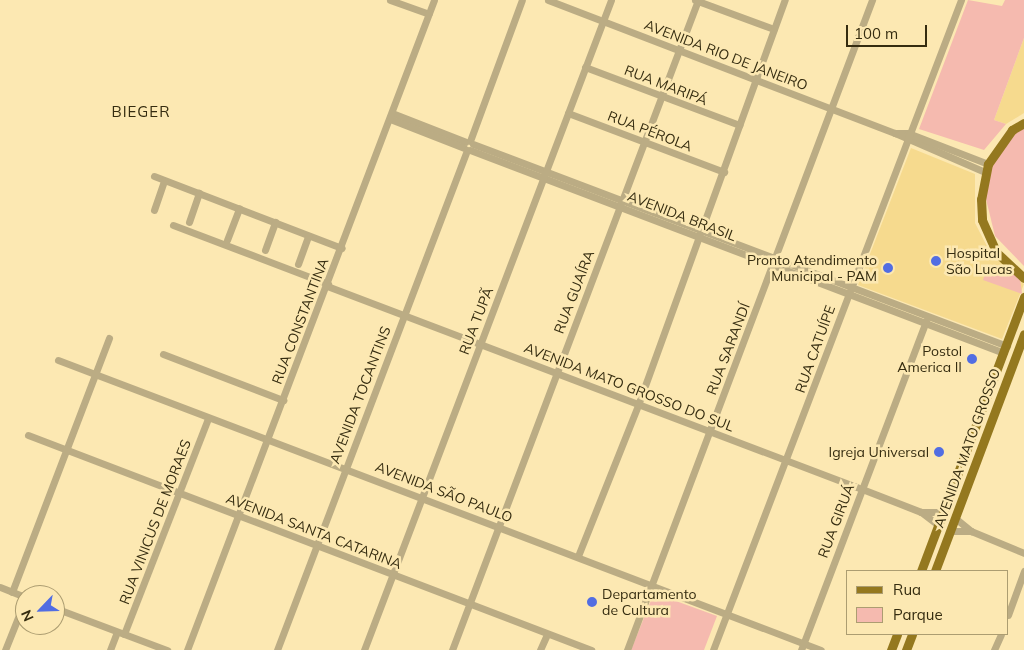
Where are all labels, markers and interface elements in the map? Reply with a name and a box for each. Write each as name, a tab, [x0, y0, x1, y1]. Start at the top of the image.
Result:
scale bar	[849, 15, 930, 47]
street label: AVENIDA RIO DE JANEIRO	[642, 16, 810, 94]
text: 100 m	[854, 24, 898, 43]
street label: RUA MARIPÁ	[622, 61, 710, 109]
district label: BIEGER	[111, 103, 171, 121]
street label: RUA PÉROLA	[605, 107, 695, 155]
street label: AVENIDA BRASIL	[625, 188, 739, 244]
place label: Hospital São Lucas	[946, 245, 1013, 278]
street label: RUA GUAÍRA	[550, 248, 598, 336]
place label: Pronto Atendimento Municipal - PAM	[747, 252, 877, 284]
marker: Hospital São Lucas	[930, 255, 942, 267]
street label: RUA CONSTANTINA	[268, 256, 332, 386]
marker: Pronto Atendimento Municipal - PAM	[881, 261, 895, 275]
street label: RUA TUPÃ	[455, 285, 497, 357]
street label: RUA SARANDÍ	[703, 301, 753, 397]
street label: RUA CATUÍPE	[791, 303, 839, 395]
street label: AVENIDA TOCANTINS	[326, 324, 394, 466]
street label: AVENIDA MATO GROSSO DO SUL	[522, 339, 736, 435]
place label: Postol America II	[897, 343, 962, 376]
marker: Postol America II	[966, 353, 978, 365]
street label: AVENIDA MATO GROSSO	[930, 366, 1004, 530]
street label: RUA VINICUS DE MORAES	[116, 437, 194, 607]
place label: Igreja Universal	[829, 444, 929, 460]
marker: Igreja Universal	[933, 446, 945, 458]
street label: AVENIDA SÃO PAULO	[373, 458, 515, 526]
street label: RUA GIRUÁ	[814, 482, 858, 560]
street label: AVENIDA SANTA CATARINA	[224, 490, 404, 572]
legend	[846, 570, 1009, 635]
text: Rua	[893, 580, 921, 599]
north arrow	[15, 585, 65, 635]
place label: Departamento de Cultura	[602, 586, 697, 618]
marker: Departamento de Cultura	[586, 596, 598, 608]
text: Parque	[893, 605, 943, 624]
text: N	[17, 607, 38, 624]

